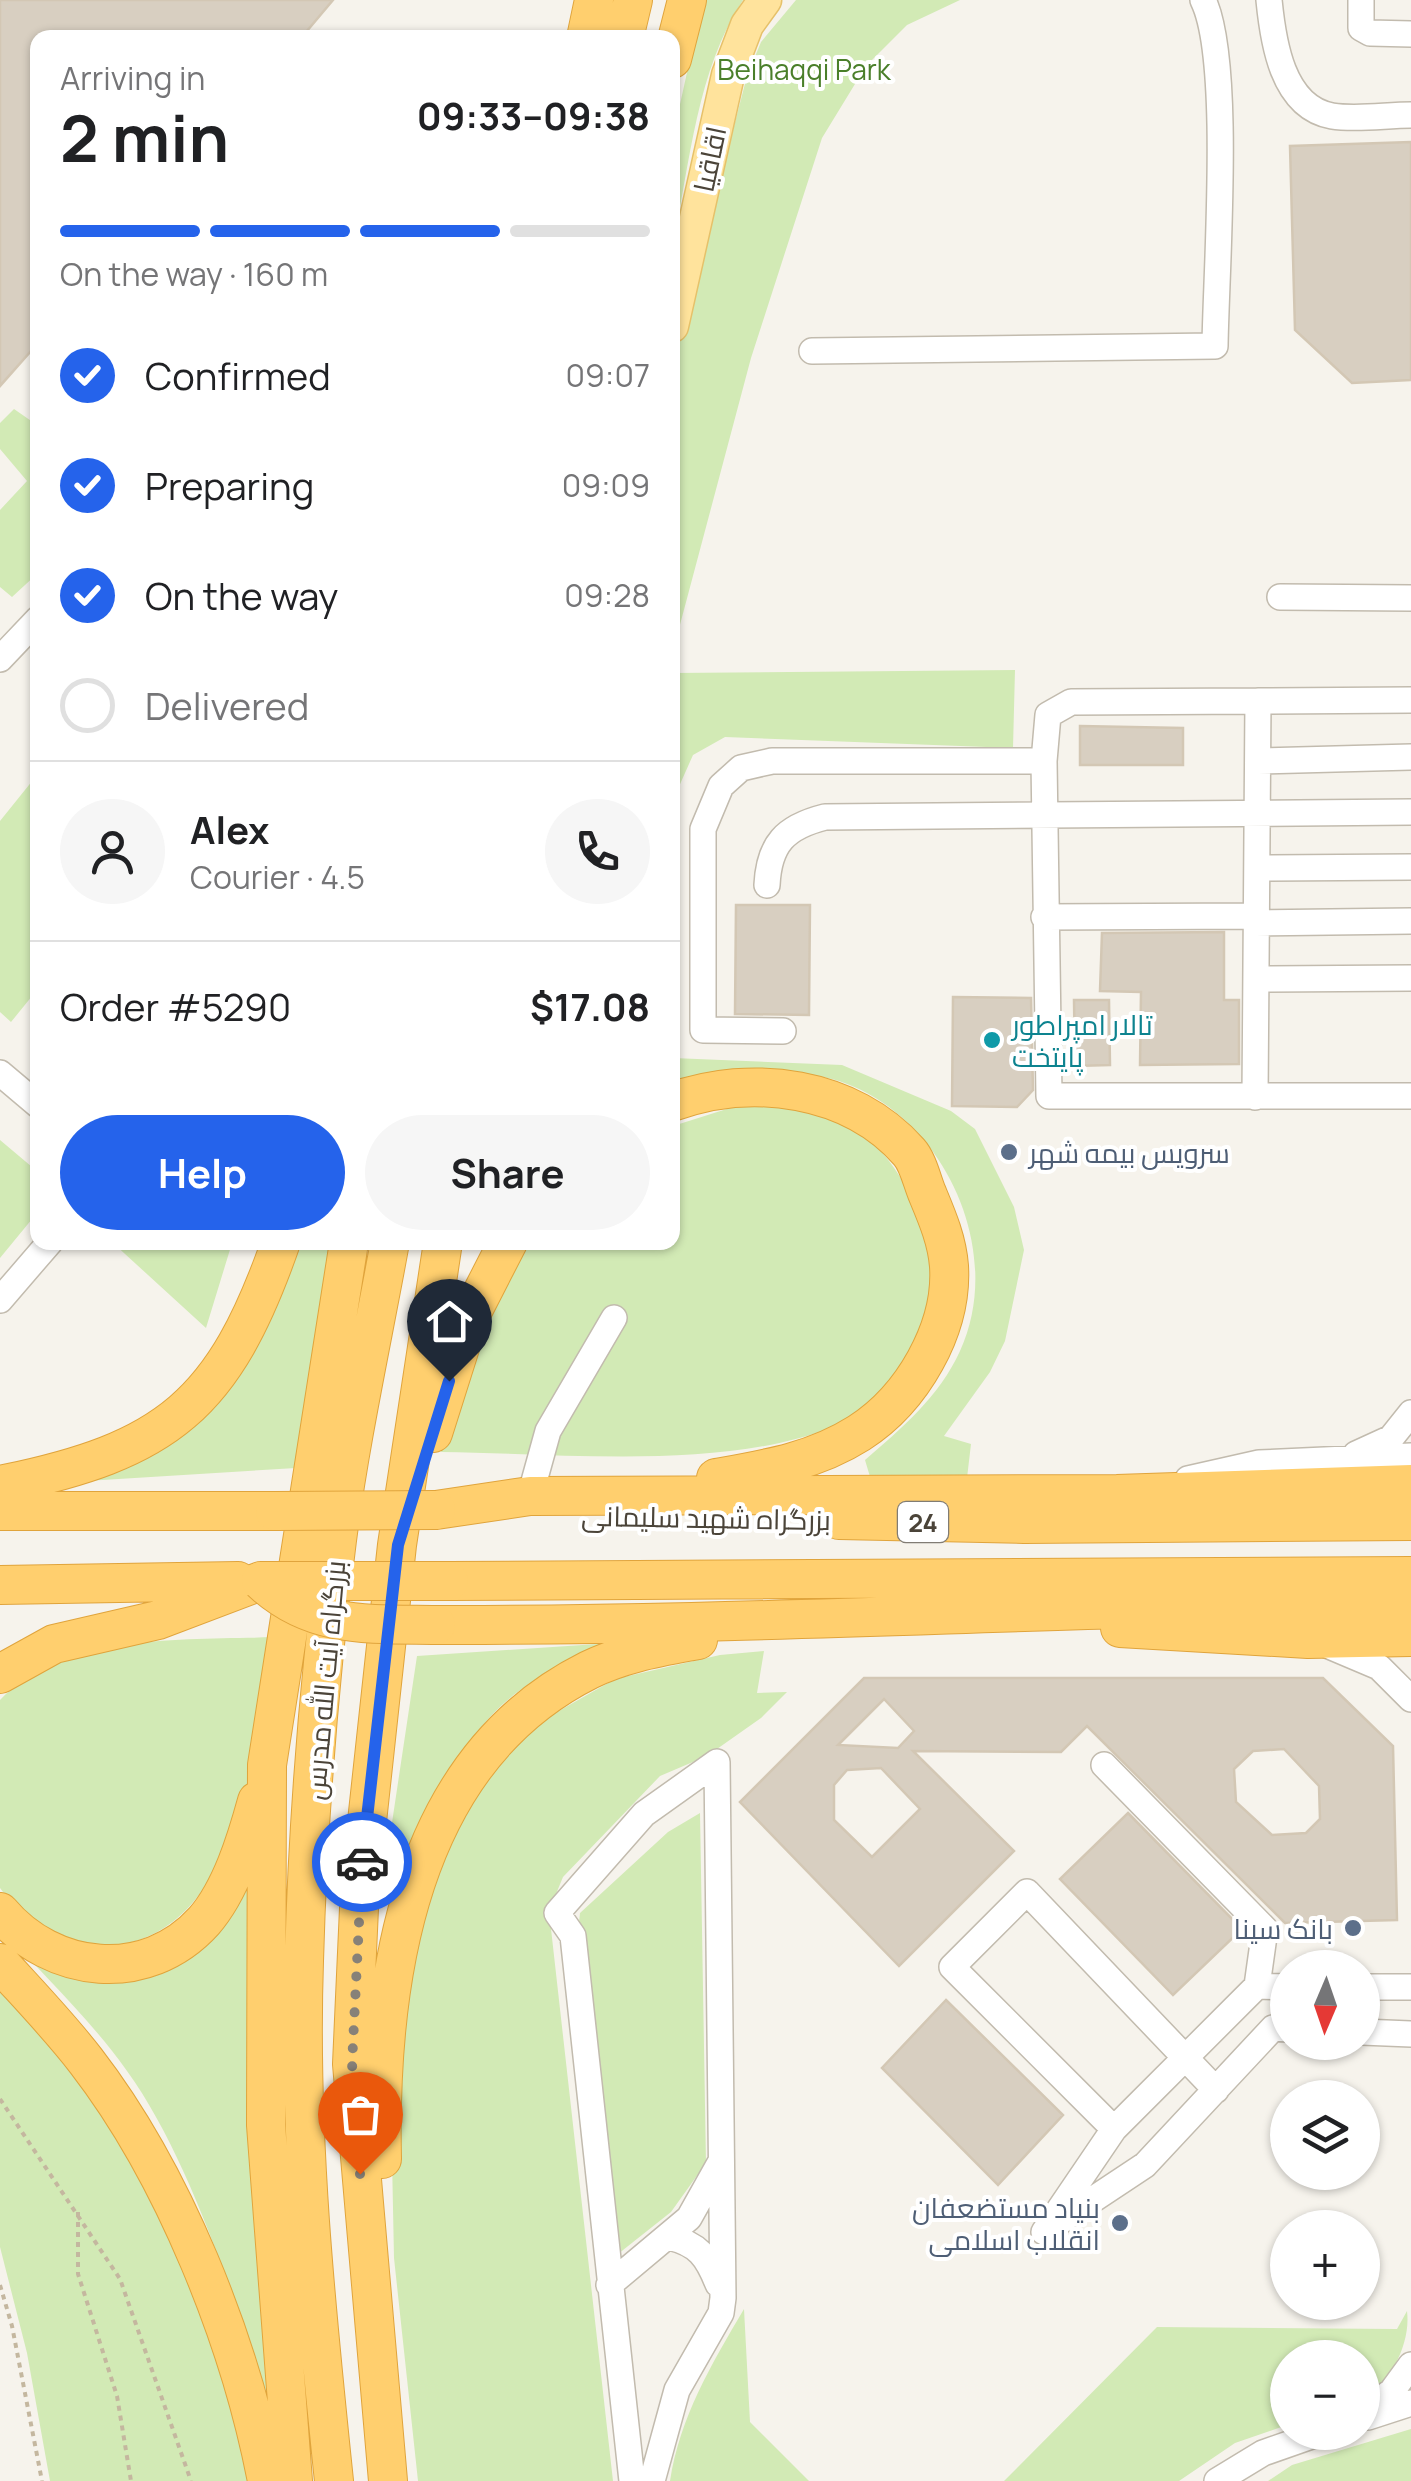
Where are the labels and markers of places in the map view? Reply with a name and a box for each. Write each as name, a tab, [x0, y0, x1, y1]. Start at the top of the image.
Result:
place label: تالار امپراطور پایتخت	[1010, 1005, 1153, 1076]
marker: تالار امپراطور پایتخت	[981, 1029, 1003, 1051]
place label: سرویس بیمه شهر	[1027, 1133, 1230, 1171]
marker: سرویس بیمه شهر	[998, 1141, 1020, 1163]
pin	[407, 1279, 492, 1382]
place label: بانک سینا	[1233, 1909, 1333, 1947]
marker: بانک سینا	[1342, 1917, 1364, 1939]
pin	[318, 2072, 403, 2175]
place label: بنیاد مستضعفان انقلاب اسلامی	[912, 2188, 1100, 2258]
marker: بنیاد مستضعفان انقلاب اسلامی	[1109, 2212, 1131, 2234]

